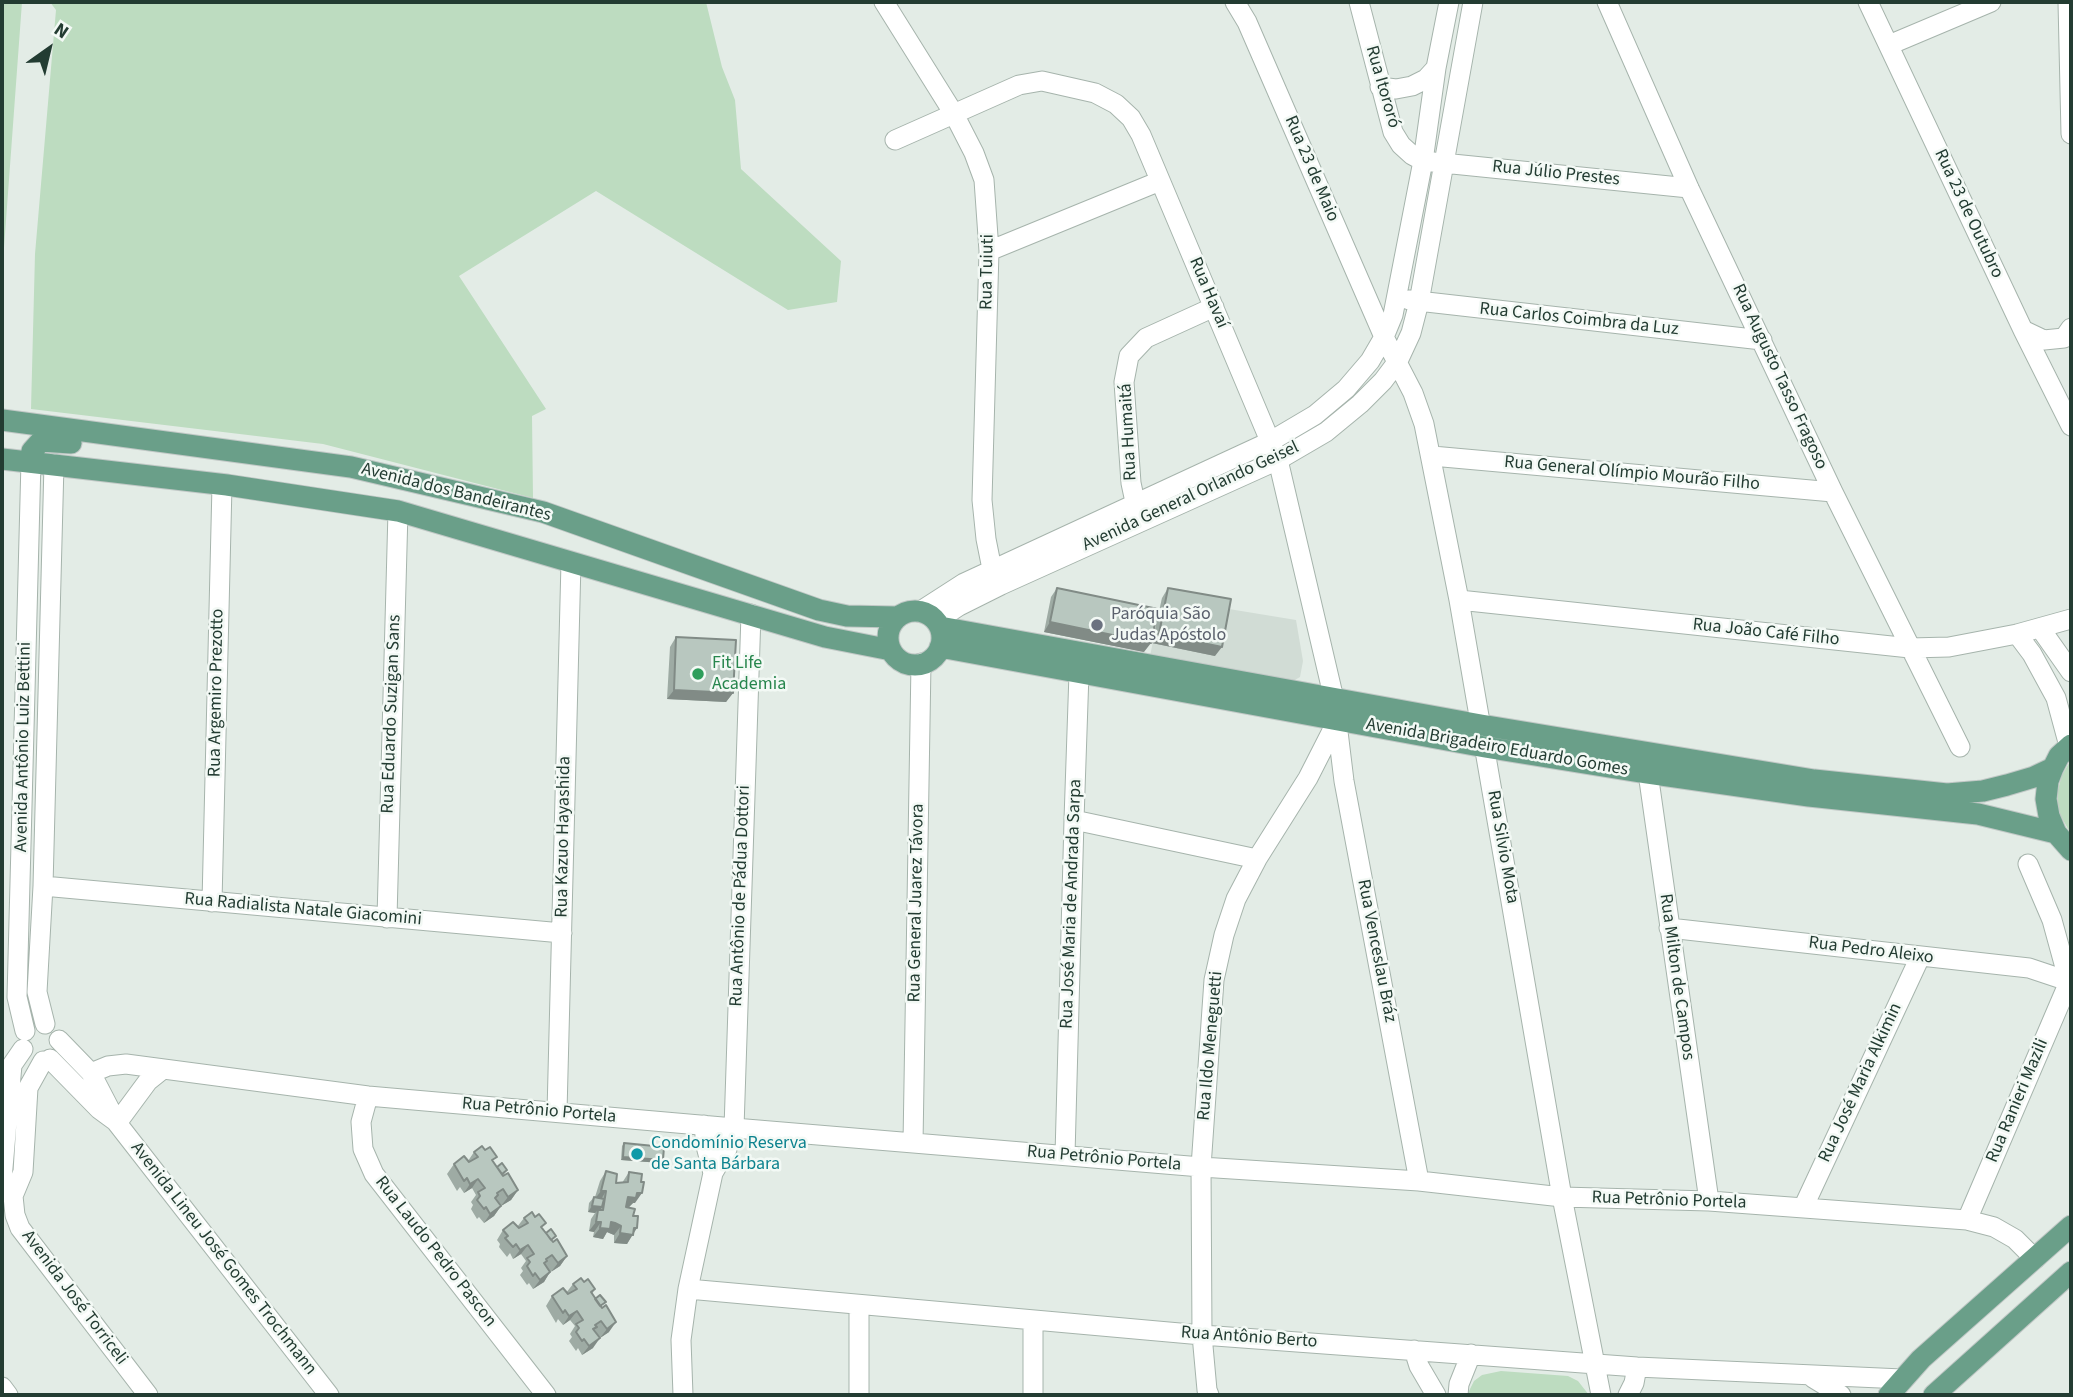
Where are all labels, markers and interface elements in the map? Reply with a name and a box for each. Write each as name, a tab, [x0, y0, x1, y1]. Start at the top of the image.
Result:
north arrow	[14, 14, 84, 84]
text: N	[48, 16, 74, 46]
street label: Rua Itororó	[1360, 43, 1404, 131]
street label: Rua 23 de Maio	[1279, 113, 1343, 225]
street label: Rua 23 de Outubro	[1929, 146, 2007, 282]
street label: Rua Júlio Prestes	[1491, 157, 1621, 191]
street label: Rua Tuiuti	[977, 234, 999, 310]
street label: Rua Havaí	[1183, 254, 1233, 332]
street label: Rua Augusto Tasso Fragoso	[1726, 281, 1832, 473]
street label: Rua Carlos Coimbra da Luz	[1478, 299, 1680, 341]
street label: Rua Humaitá	[1116, 383, 1142, 481]
street label: Avenida General Orlando Geisel	[1079, 437, 1303, 557]
street label: Rua General Olímpio Mourão Filho	[1503, 452, 1761, 496]
street label: Avenida dos Bandeirantes	[359, 459, 553, 527]
place label: Paróquia São Judas Apóstolo	[1111, 604, 1226, 646]
street label: Rua Argemiro Prezotto	[205, 609, 229, 777]
street label: Rua Eduardo Suzigan Sans	[378, 614, 406, 814]
street label: Rua João Café Filho	[1691, 615, 1841, 651]
marker: Paróquia São Judas Apóstolo	[1089, 617, 1105, 633]
street label: Avenida Antônio Luiz Bettini	[11, 642, 37, 852]
place label: Fit Life Academia	[712, 653, 786, 696]
marker: Fit Life Academia	[690, 666, 706, 682]
street label: Avenida Brigadeiro Eduardo Gomes	[1364, 714, 1630, 782]
street label: Rua Kazuo Hayashida	[552, 756, 576, 918]
street label: Rua José Maria de Andrada Sarpa	[1057, 779, 1087, 1029]
street label: Rua Antônio de Pádua Dottori	[726, 785, 756, 1007]
street label: Rua Silvio Mota	[1481, 789, 1523, 905]
street label: Rua General Juarez Távora	[904, 803, 930, 1003]
street label: Rua Venceslau Bráz	[1352, 878, 1400, 1024]
street label: Rua Radialista Natale Giacomini	[183, 889, 423, 931]
street label: Rua Milton de Campos	[1654, 892, 1698, 1062]
street label: Rua Pedro Aleixo	[1807, 933, 1935, 969]
street label: Rua Ildo Meneguetti	[1194, 970, 1228, 1122]
street label: Rua José Maria Alkimin	[1815, 1000, 1907, 1166]
street label: Rua Ranieri Mazili	[1982, 1036, 2054, 1166]
street label: Rua Petrônio Portela	[461, 1093, 617, 1129]
place label: Condomínio Reserva de Santa Bárbara	[651, 1133, 807, 1176]
street label: Avenida Lineu José Gomes Trochmann	[125, 1138, 321, 1380]
street label: Rua Petrônio Portela	[1026, 1141, 1182, 1177]
marker: Condomínio Reserva de Santa Bárbara	[629, 1146, 645, 1162]
street label: Rua Laudo Pedro Pascon	[369, 1172, 501, 1332]
street label: Rua Petrônio Portela	[1591, 1188, 1747, 1214]
street label: Avenida José Torriceli	[16, 1226, 132, 1370]
street label: Rua Antônio Berto	[1180, 1322, 1318, 1354]

